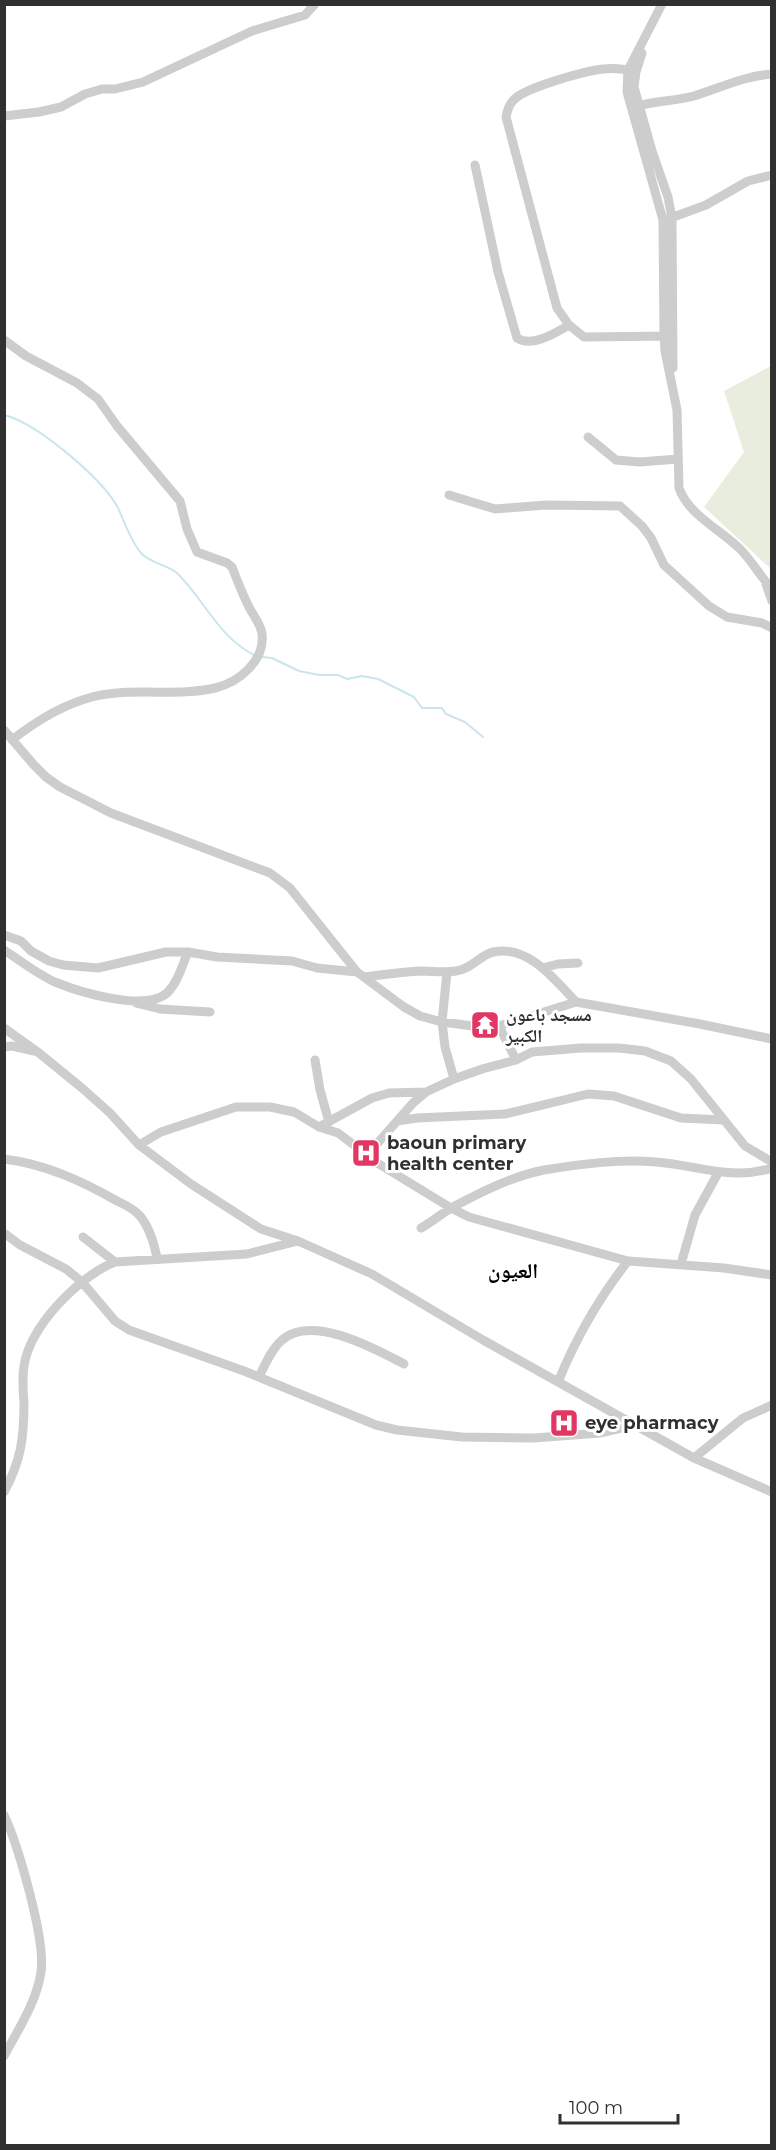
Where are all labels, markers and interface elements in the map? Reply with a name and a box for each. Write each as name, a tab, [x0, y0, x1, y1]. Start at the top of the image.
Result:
place label: مسجد باعون الكبير	[505, 1004, 592, 1047]
temple icon: مسجد باعون الكبير	[469, 1009, 501, 1041]
place label: baoun primary health center	[387, 1132, 526, 1175]
hospital icon: baoun primary health center	[350, 1137, 382, 1169]
district label: العيون	[488, 1258, 538, 1283]
hospital icon: eye pharmacy	[548, 1407, 580, 1439]
place label: eye pharmacy	[585, 1412, 719, 1434]
scale bar	[560, 2087, 678, 2125]
text: 100 m	[569, 2097, 623, 2119]

